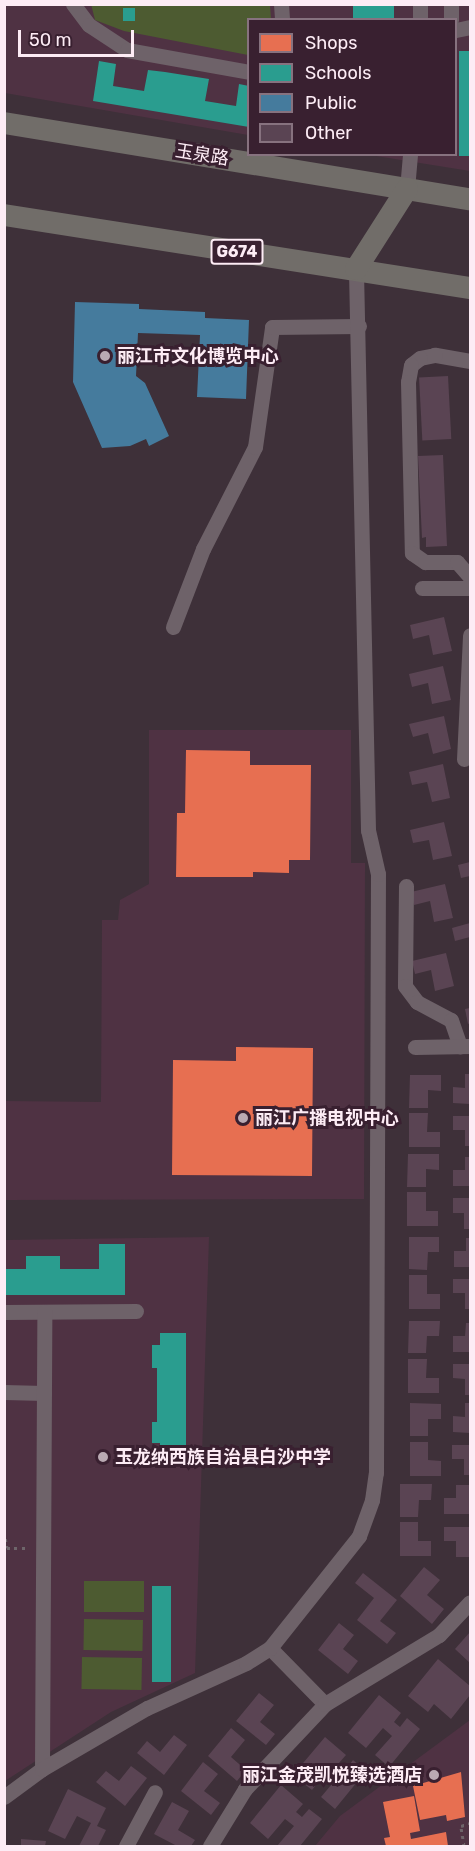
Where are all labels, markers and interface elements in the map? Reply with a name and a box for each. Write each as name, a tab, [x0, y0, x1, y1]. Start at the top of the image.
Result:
scale bar	[21, 18, 136, 56]
legend	[247, 18, 457, 156]
text: 50 m	[29, 29, 72, 51]
text: Shops	[305, 32, 357, 54]
text: Schools	[305, 62, 371, 84]
text: Public	[305, 92, 357, 114]
text: Other	[305, 122, 352, 144]
street label: 玉泉路	[174, 140, 230, 170]
road number: G674	[210, 239, 264, 265]
place label: 丽江市文化博览中心	[117, 345, 279, 367]
marker: 丽江市文化博览中心	[98, 349, 112, 363]
place label: 丽江广播电视中心	[255, 1107, 399, 1129]
marker: 丽江广播电视中心	[236, 1111, 250, 1125]
place label: 玉龙纳西族自治县白沙中学	[115, 1446, 331, 1468]
marker: 玉龙纳西族自治县白沙中学	[96, 1450, 110, 1464]
place label: 丽江金茂凯悦臻选酒店	[242, 1764, 422, 1786]
marker: 丽江金茂凯悦臻选酒店	[427, 1768, 441, 1782]

